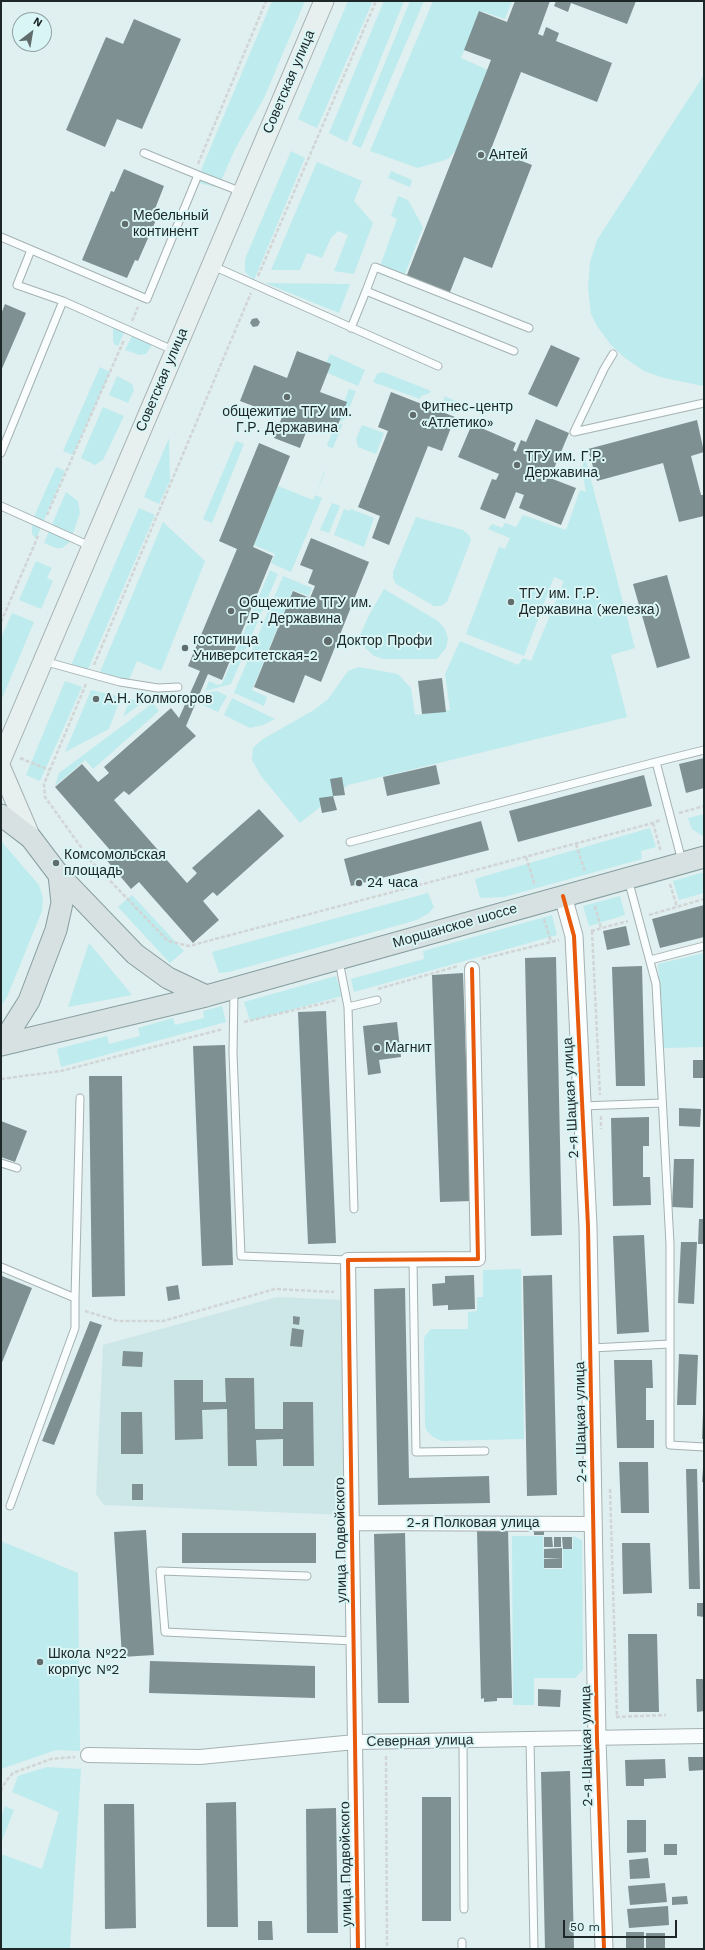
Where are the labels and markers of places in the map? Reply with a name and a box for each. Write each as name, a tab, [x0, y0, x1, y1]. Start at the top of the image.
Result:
place label: Антей	[489, 147, 528, 163]
marker: Антей	[476, 150, 486, 160]
place label: Мебельный континент	[133, 208, 209, 240]
marker: Мебельный континент	[120, 219, 130, 229]
marker: общежитие ТГУ им. Г.Р. Державина	[282, 392, 292, 402]
place label: Фитнес-центр «Атлетико»	[421, 399, 513, 432]
place label: общежитие ТГУ им. Г.Р. Державина	[222, 404, 352, 436]
marker: Фитнес-центр «Атлетико»	[408, 410, 418, 420]
place label: ТГУ им. Г.Р. Державина	[525, 449, 605, 482]
marker: ТГУ им. Г.Р. Державина	[512, 460, 522, 470]
place label: ТГУ им. Г.Р. Державина (железка)	[519, 586, 660, 618]
place label: Общежитие ТГУ им. Г.Р. Державина	[239, 595, 372, 628]
marker: ТГУ им. Г.Р. Державина (железка)	[506, 597, 516, 607]
marker: Общежитие ТГУ им. Г.Р. Державина	[226, 606, 236, 616]
place label: гостиница Университетская-2	[193, 632, 318, 664]
place label: Доктор Профи	[337, 633, 432, 649]
marker: Доктор Профи	[322, 635, 334, 647]
marker: гостиница Университетская-2	[180, 643, 190, 653]
place label: А.Н. Колмогоров	[104, 691, 212, 707]
marker: А.Н. Колмогоров	[91, 694, 101, 704]
place label: Комсомольская площадь	[64, 847, 166, 880]
marker: Комсомольская площадь	[51, 858, 61, 868]
place label: 24 часа	[367, 875, 418, 891]
marker: 24 часа	[354, 878, 364, 888]
place label: Магнит	[385, 1040, 432, 1056]
marker: Магнит	[372, 1043, 382, 1053]
place label: Школа №22 корпус №2	[48, 1646, 127, 1678]
marker: Школа №22 корпус №2	[35, 1657, 45, 1667]

